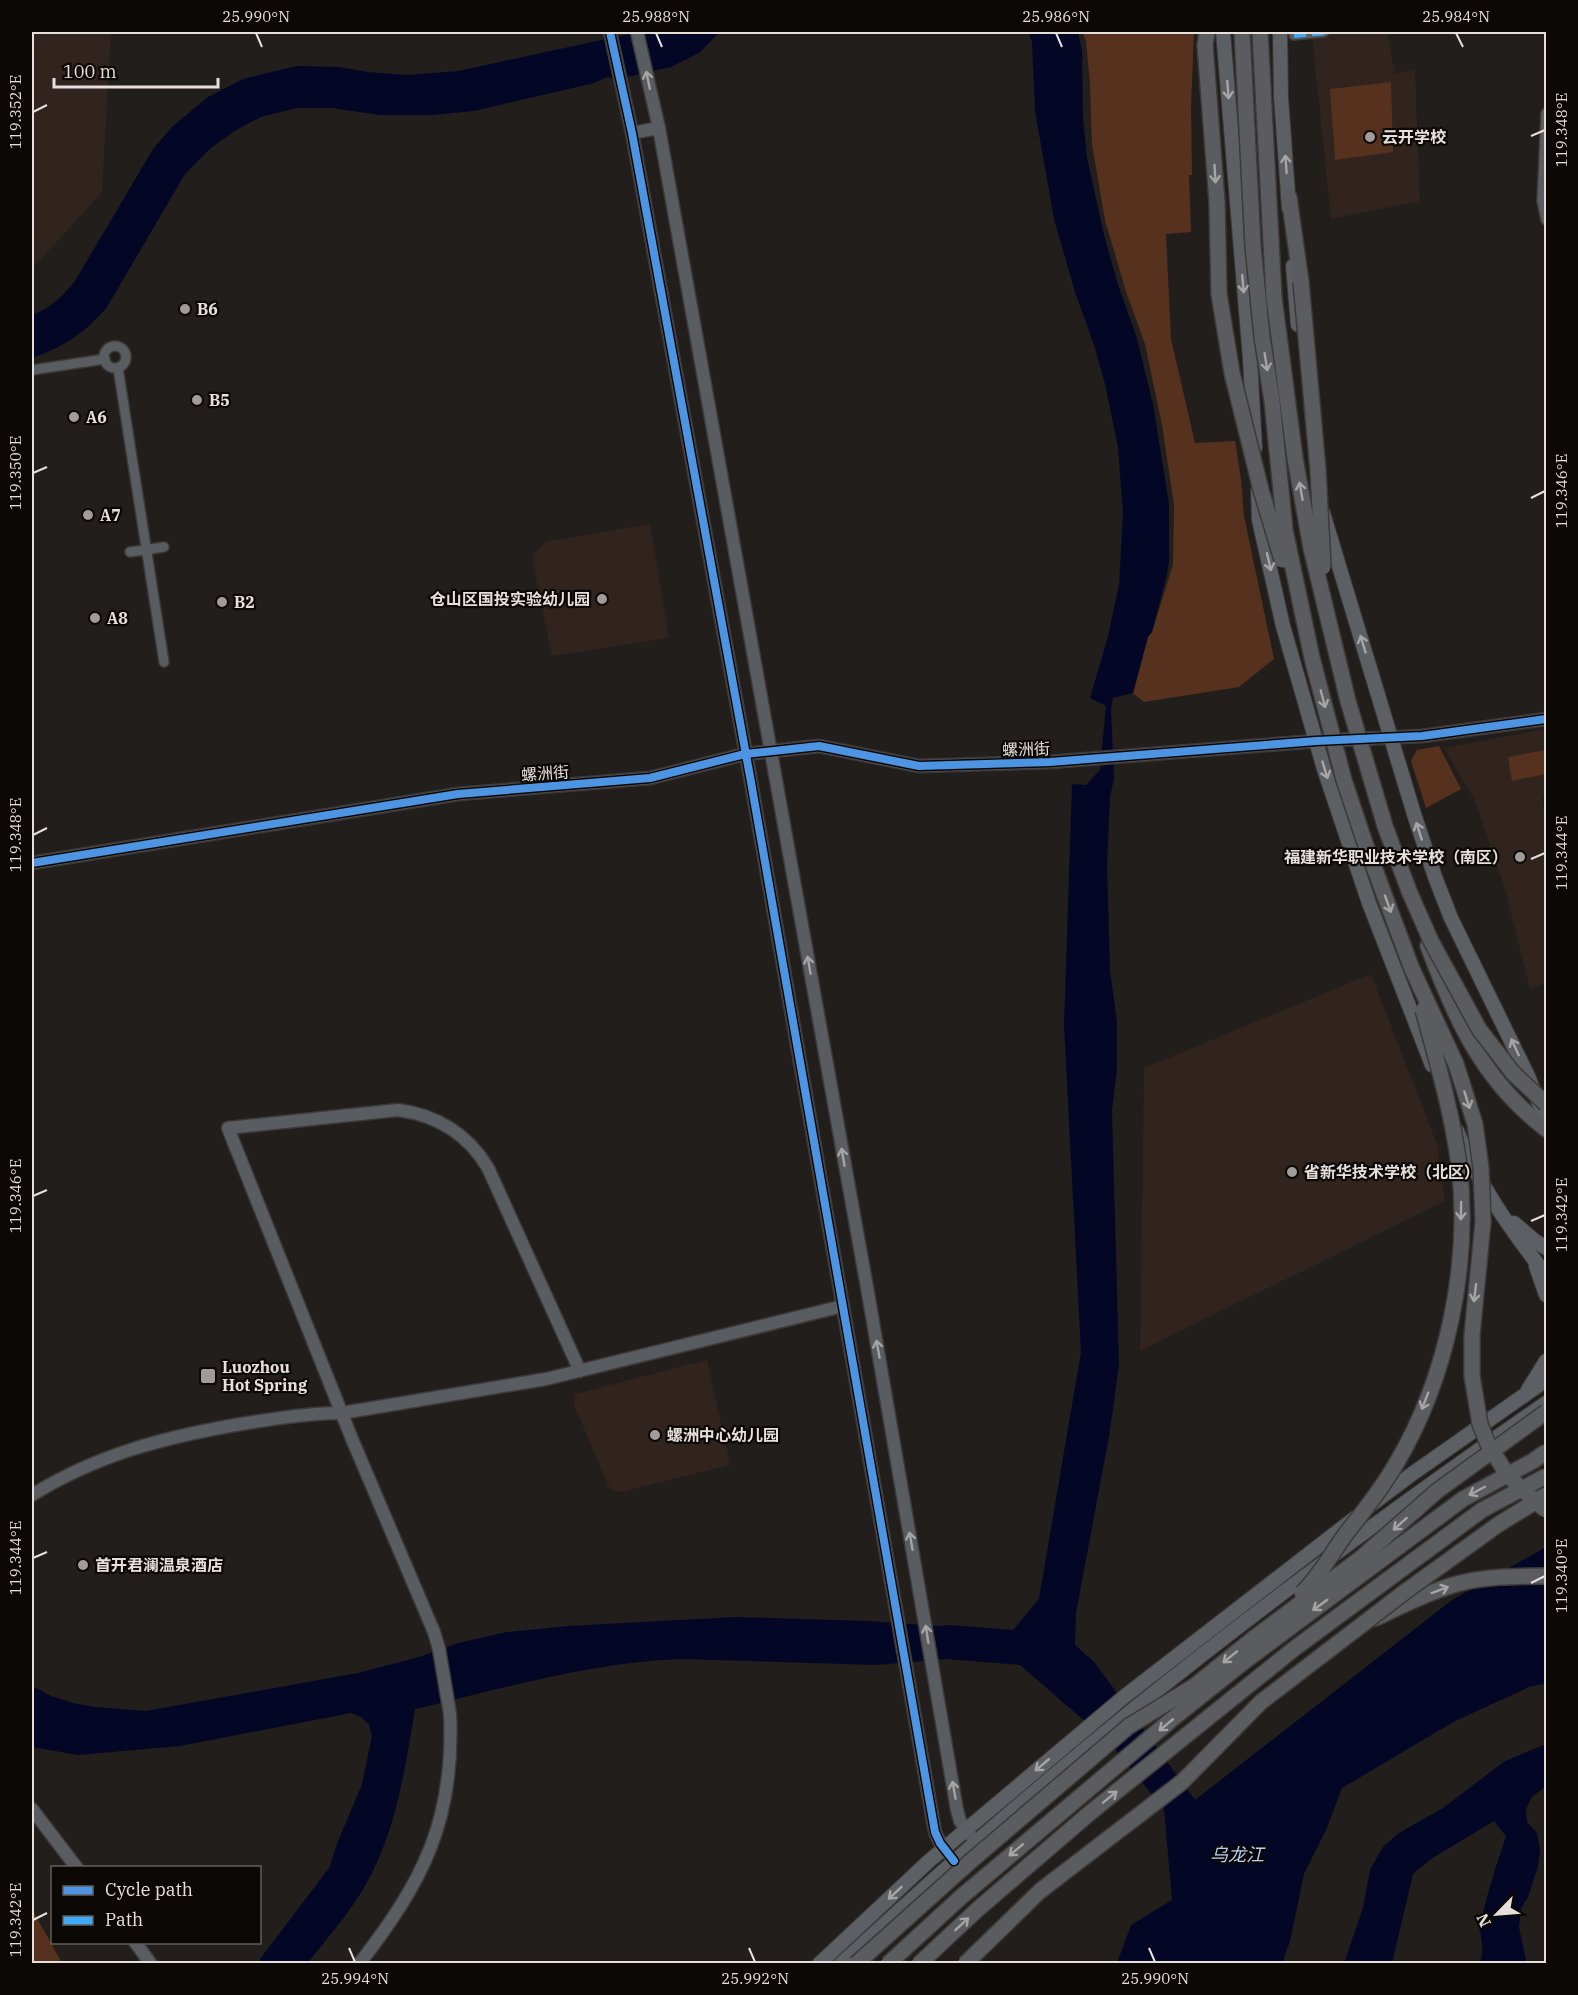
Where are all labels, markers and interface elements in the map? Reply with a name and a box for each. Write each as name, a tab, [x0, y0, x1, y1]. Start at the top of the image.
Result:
text: 25.990°N	[222, 7, 290, 26]
text: 25.988°N	[622, 7, 690, 26]
text: 25.986°N	[1022, 7, 1090, 26]
text: 25.984°N	[1422, 7, 1490, 26]
scale bar	[54, 51, 218, 89]
text: 100 m	[63, 60, 117, 83]
one-way arrow	[642, 70, 653, 90]
text: 119.352°E	[6, 75, 25, 149]
one-way arrow	[1223, 79, 1234, 99]
text: 119.348°E	[1552, 93, 1571, 167]
place label: 云开学校	[1382, 127, 1447, 147]
marker: 云开学校	[1363, 130, 1377, 144]
one-way arrow	[1280, 154, 1291, 174]
one-way arrow	[1210, 163, 1221, 183]
one-way arrow	[1238, 274, 1249, 294]
place label: B6	[197, 299, 218, 319]
marker: B6	[178, 302, 192, 316]
one-way arrow	[1261, 352, 1272, 371]
place label: B5	[209, 390, 230, 410]
marker: B5	[190, 393, 204, 407]
place label: A6	[86, 407, 107, 427]
marker: A6	[67, 410, 81, 424]
text: 119.350°E	[6, 436, 25, 510]
text: 119.346°E	[1552, 454, 1571, 528]
one-way arrow	[1295, 481, 1306, 501]
place label: A7	[100, 505, 121, 525]
marker: A7	[81, 508, 95, 522]
one-way arrow	[1264, 551, 1275, 571]
place label: 仓山区国投实验幼儿园	[430, 589, 590, 609]
place label: B2	[234, 592, 255, 612]
marker: 仓山区国投实验幼儿园	[595, 592, 609, 606]
marker: B2	[215, 595, 229, 609]
place label: A8	[107, 608, 128, 628]
marker: A8	[88, 611, 102, 625]
one-way arrow	[1357, 635, 1368, 654]
one-way arrow	[1317, 689, 1329, 708]
street label: 螺洲街	[1002, 738, 1050, 760]
one-way arrow	[1320, 760, 1331, 779]
street label: 螺洲街	[520, 761, 570, 785]
text: 119.348°E	[6, 798, 25, 872]
text: 119.344°E	[1552, 816, 1571, 890]
one-way arrow	[1413, 822, 1424, 841]
place label: 福建新华职业技术学校（南区）	[1284, 847, 1508, 867]
marker: 福建新华职业技术学校（南区）	[1513, 850, 1527, 864]
one-way arrow	[1383, 895, 1394, 913]
one-way arrow	[803, 956, 814, 976]
one-way arrow	[1509, 1039, 1521, 1057]
one-way arrow	[1463, 1090, 1474, 1109]
one-way arrow	[837, 1148, 848, 1168]
text: 119.346°E	[6, 1159, 25, 1233]
place label: 省新华技术学校（北区）	[1304, 1162, 1480, 1182]
marker: 省新华技术学校（北区）	[1285, 1165, 1299, 1179]
text: 119.342°E	[1552, 1178, 1571, 1252]
one-way arrow	[1455, 1200, 1467, 1220]
one-way arrow	[1470, 1283, 1481, 1303]
one-way arrow	[872, 1340, 883, 1359]
place label: Luozhou Hot Spring	[222, 1357, 308, 1395]
marker: Luozhou Hot Spring	[199, 1367, 217, 1385]
one-way arrow	[1419, 1391, 1430, 1410]
place label: 螺洲中心幼儿园	[667, 1425, 779, 1445]
marker: 螺洲中心幼儿园	[648, 1428, 662, 1442]
one-way arrow	[1469, 1486, 1487, 1497]
one-way arrow	[1393, 1517, 1408, 1531]
text: 119.344°E	[6, 1521, 25, 1595]
one-way arrow	[906, 1532, 917, 1552]
text: 119.340°E	[1552, 1539, 1571, 1613]
place label: 首开君澜温泉酒店	[95, 1555, 223, 1575]
marker: 首开君澜温泉酒店	[76, 1558, 90, 1572]
one-way arrow	[1430, 1583, 1449, 1594]
one-way arrow	[1312, 1599, 1328, 1611]
one-way arrow	[921, 1624, 932, 1644]
one-way arrow	[1222, 1651, 1238, 1664]
one-way arrow	[1158, 1718, 1174, 1731]
one-way arrow	[1035, 1758, 1050, 1772]
one-way arrow	[948, 1781, 959, 1800]
one-way arrow	[1102, 1790, 1118, 1803]
one-way arrow	[1009, 1843, 1024, 1857]
water label: 乌龙江	[1210, 1843, 1266, 1866]
legend	[51, 1866, 261, 1944]
text: Cycle path	[105, 1878, 193, 1901]
text: 119.342°E	[6, 1883, 25, 1957]
north arrow	[1467, 1884, 1527, 1944]
one-way arrow	[888, 1886, 903, 1900]
text: Path	[105, 1908, 143, 1931]
text: N	[1472, 1910, 1495, 1930]
one-way arrow	[954, 1917, 969, 1931]
text: 25.994°N	[321, 1969, 389, 1988]
text: 25.992°N	[721, 1969, 789, 1988]
text: 25.990°N	[1121, 1969, 1189, 1988]

